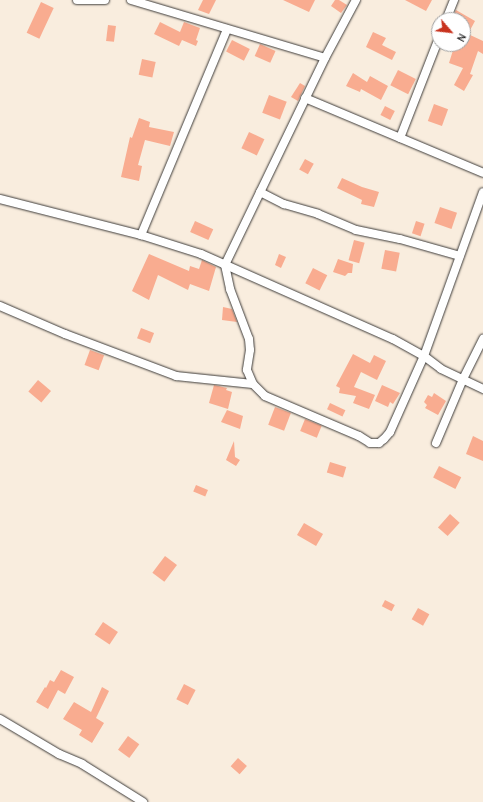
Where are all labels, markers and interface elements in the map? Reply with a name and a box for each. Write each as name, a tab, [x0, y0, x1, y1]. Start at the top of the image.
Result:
north arrow	[431, 12, 471, 52]
text: N	[454, 31, 469, 44]

